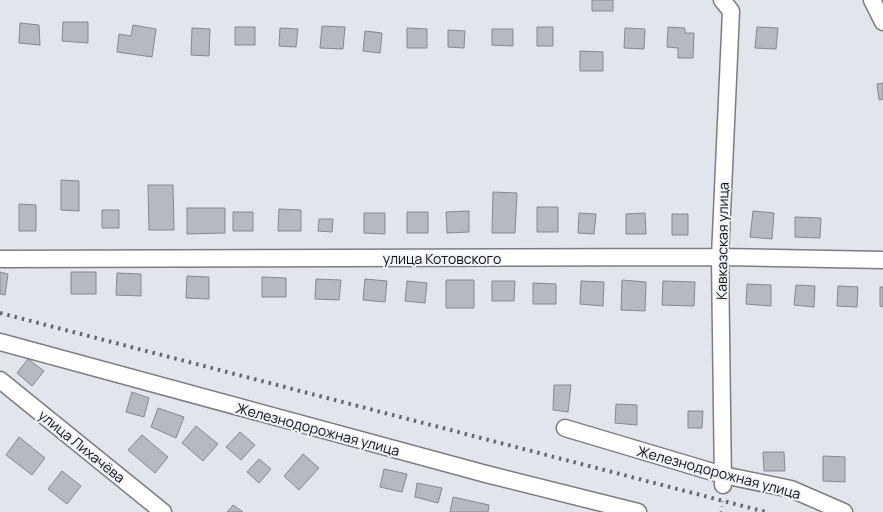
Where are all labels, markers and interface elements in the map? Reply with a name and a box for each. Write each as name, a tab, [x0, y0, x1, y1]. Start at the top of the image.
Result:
street label: Кавказская улица	[711, 182, 733, 300]
street label: улица Котовского	[383, 249, 501, 268]
street label: Железнодорожная улица	[234, 398, 402, 460]
street label: улица Лихачёва	[35, 405, 129, 487]
street label: Железнодорожная улица	[635, 441, 803, 503]

